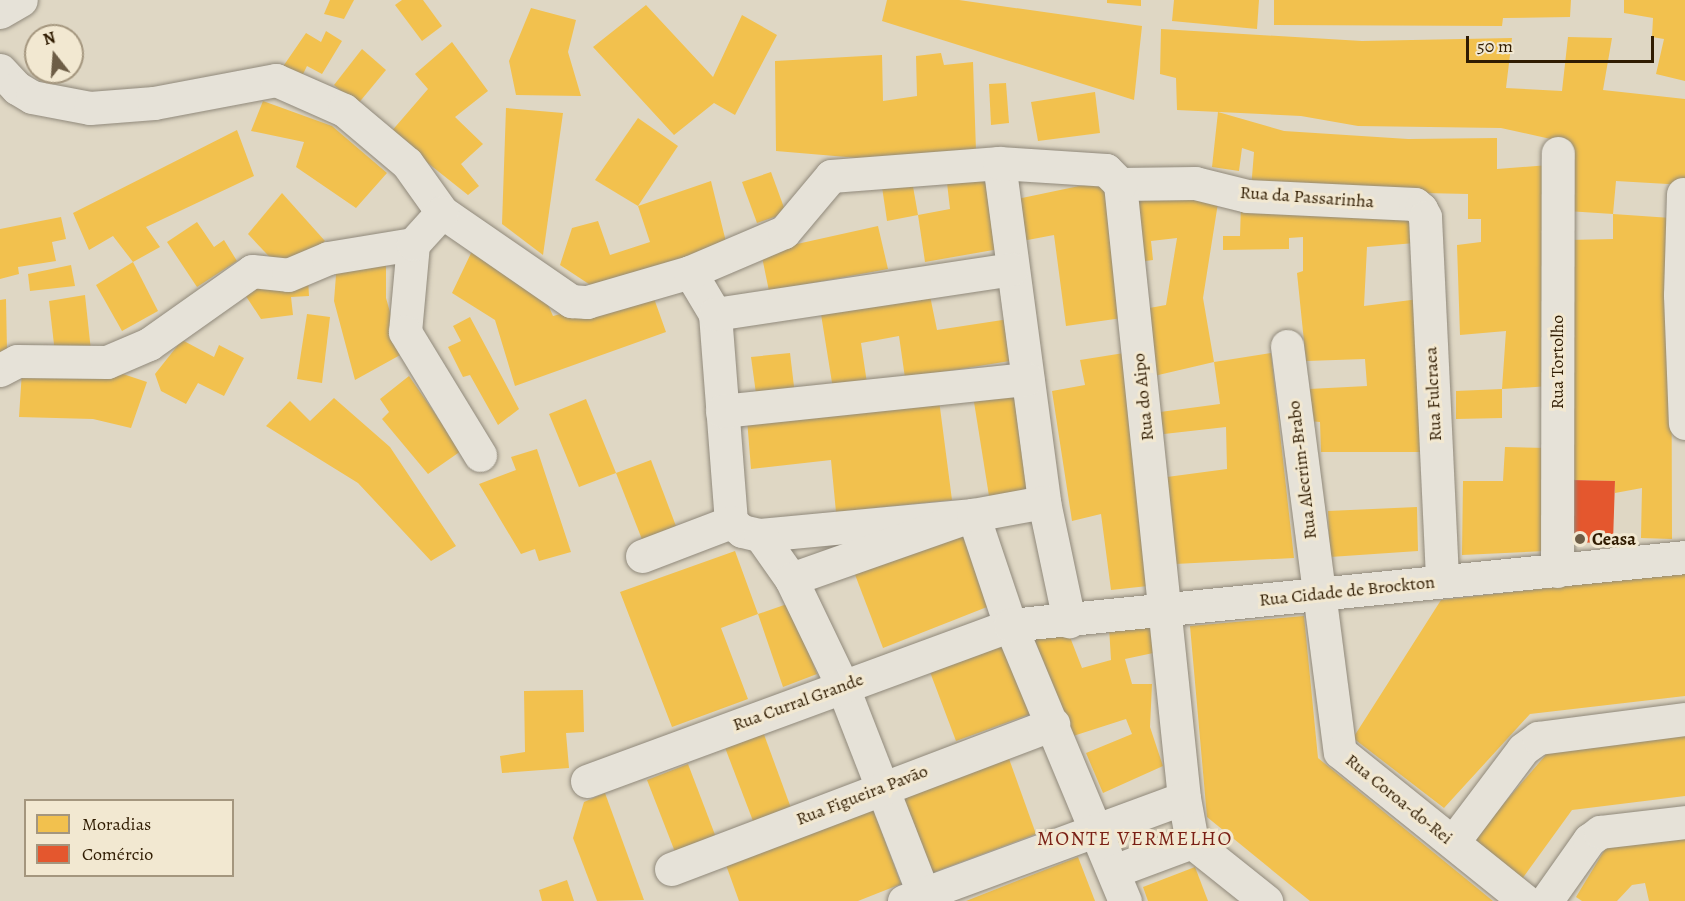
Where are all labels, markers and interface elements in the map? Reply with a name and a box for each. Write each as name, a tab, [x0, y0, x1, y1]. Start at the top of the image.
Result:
north arrow	[24, 24, 84, 84]
scale bar	[1469, 24, 1656, 62]
text: N	[41, 26, 58, 51]
text: 50 m	[1477, 34, 1513, 58]
street label: Rua da Passarinha	[1239, 182, 1375, 212]
street label: Rua Tortolho	[1546, 315, 1568, 409]
street label: Rua Fulcraea	[1420, 346, 1446, 442]
street label: Rua do Aipo	[1128, 352, 1158, 442]
street label: Rua Alecrim-Brabo	[1283, 399, 1321, 541]
place label: Ceasa	[1592, 528, 1636, 550]
marker: Ceasa	[1573, 532, 1587, 546]
street label: Rua Cidade de Brockton	[1258, 571, 1436, 611]
street label: Rua Curral Grande	[730, 668, 866, 736]
street label: Rua Coroa-do-Rei	[1341, 749, 1457, 849]
street label: Rua Figueira Pavão	[793, 760, 931, 830]
legend	[24, 799, 234, 877]
text: Moradias	[82, 812, 151, 836]
district label: MONTE VERMELHO	[1037, 826, 1233, 850]
text: Comércio	[82, 842, 153, 866]

